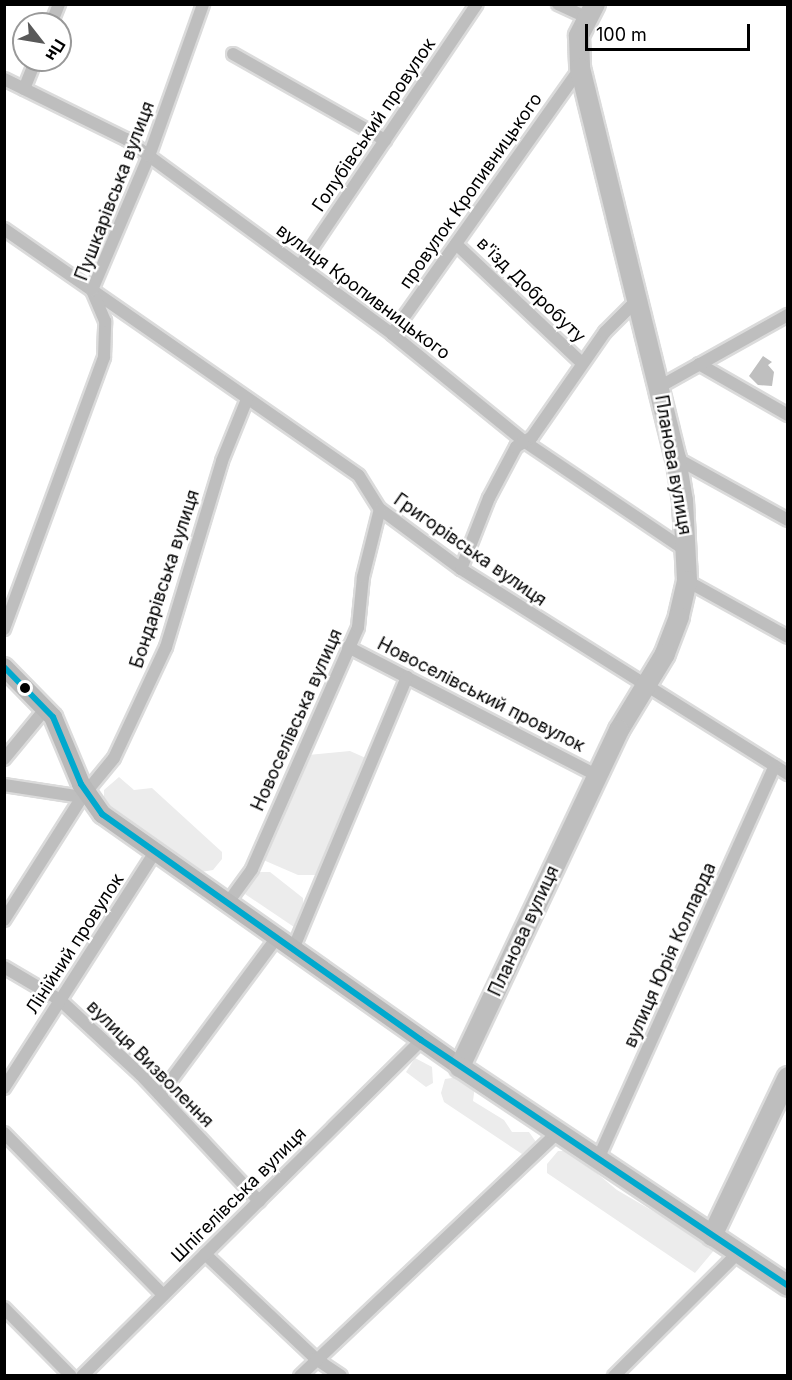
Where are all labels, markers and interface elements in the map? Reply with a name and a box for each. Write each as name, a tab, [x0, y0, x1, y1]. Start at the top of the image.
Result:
north arrow	[12, 12, 72, 72]
scale bar	[588, 12, 753, 50]
text: 100 m	[596, 24, 647, 45]
street label: Голубівський провулок	[308, 34, 440, 216]
text: Пн	[42, 36, 70, 65]
street label: провулок Кропивницького	[395, 89, 547, 293]
street label: Пушкарівська вулиця	[71, 98, 159, 284]
street label: вулиця Кропивницького	[272, 220, 454, 364]
street label: в'їзд Добробуту	[472, 233, 590, 347]
street label: Планова вулиця	[650, 393, 696, 537]
street label: Бондарівська вулиця	[126, 487, 204, 671]
street label: Григорівська вулиця	[390, 489, 550, 611]
street label: Новоселівська вулиця	[247, 626, 347, 814]
street label: Новоселівський провулок	[374, 633, 588, 757]
unlabelled marker	[19, 682, 31, 694]
street label: вулиця Юрія Колларда	[619, 859, 721, 1051]
street label: Планова вулиця	[484, 862, 564, 1000]
street label: Лінійний провулок	[21, 870, 129, 1018]
street label: вулиця Визволення	[82, 996, 218, 1132]
street label: Шпігелівська вулиця	[167, 1123, 311, 1267]

